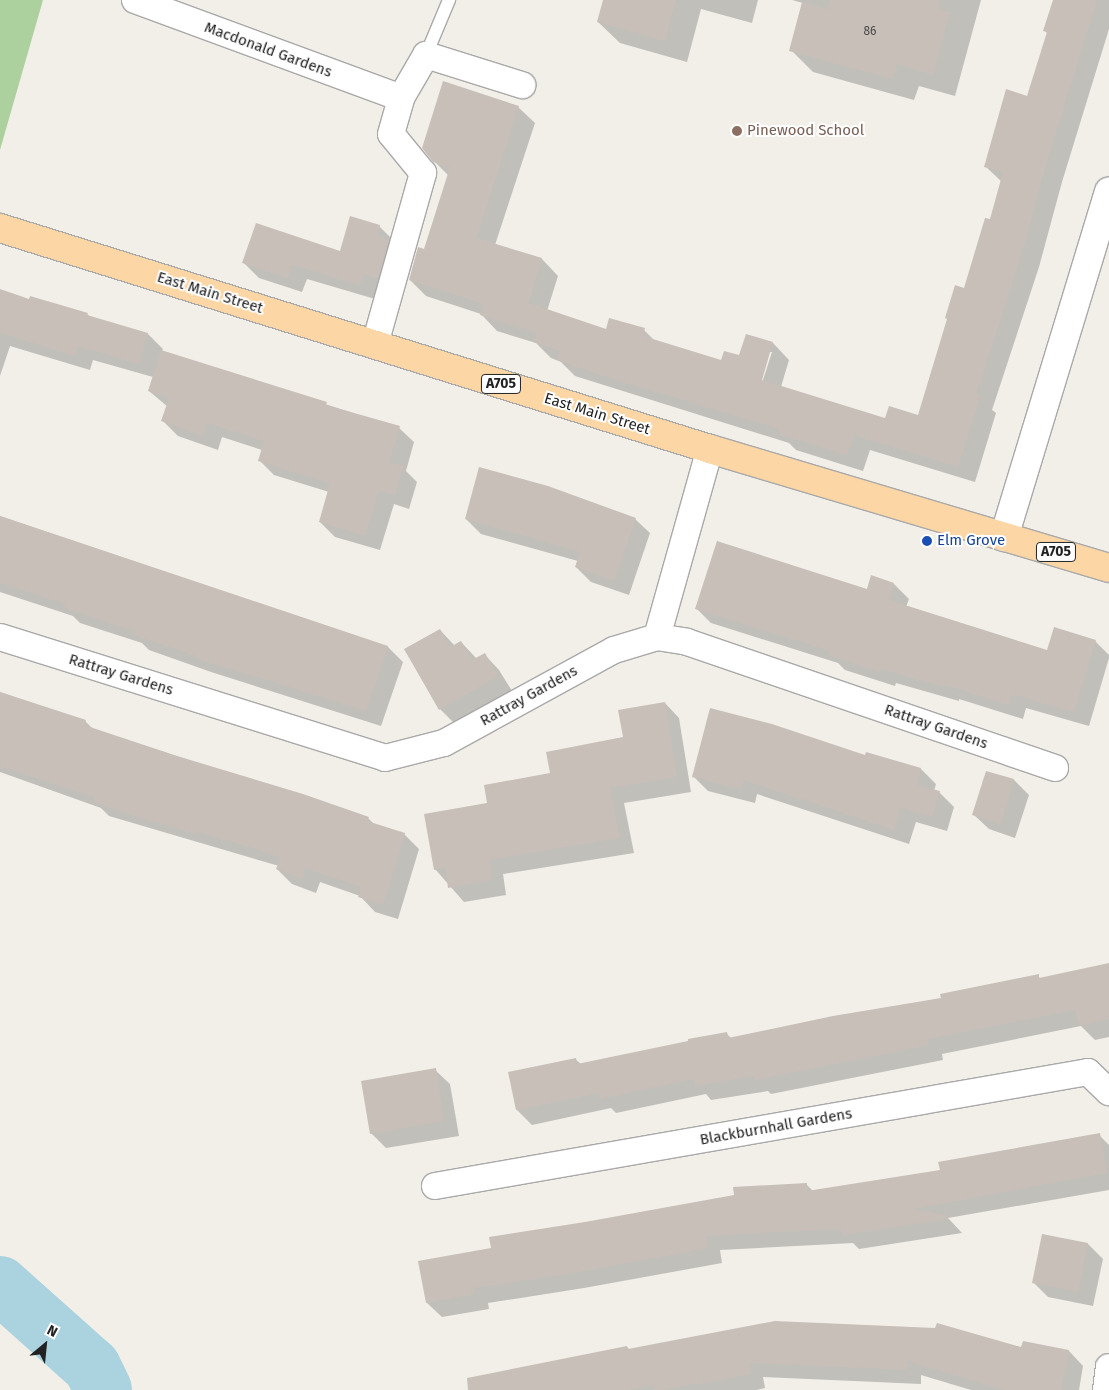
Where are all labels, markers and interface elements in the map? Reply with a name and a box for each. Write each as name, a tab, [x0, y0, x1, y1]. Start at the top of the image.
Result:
street label: Macdonald Gardens	[202, 19, 334, 81]
house number: 86	[863, 25, 877, 39]
place label: Pinewood School	[747, 122, 864, 140]
marker: Pinewood School	[731, 125, 743, 137]
street label: East Main Street	[155, 268, 265, 318]
road number: A705	[480, 372, 522, 396]
street label: East Main Street	[542, 389, 652, 439]
place label: Elm Grove	[937, 532, 1005, 550]
marker: Elm Grove	[921, 535, 933, 547]
road number: A705	[1035, 540, 1077, 564]
street label: Rattray Gardens	[67, 651, 175, 699]
street label: Rattray Gardens	[477, 662, 581, 730]
street label: Rattray Gardens	[882, 701, 990, 753]
street label: Blackburnhall Gardens	[699, 1105, 853, 1149]
north arrow	[20, 1320, 70, 1370]
text: N	[44, 1322, 60, 1341]

